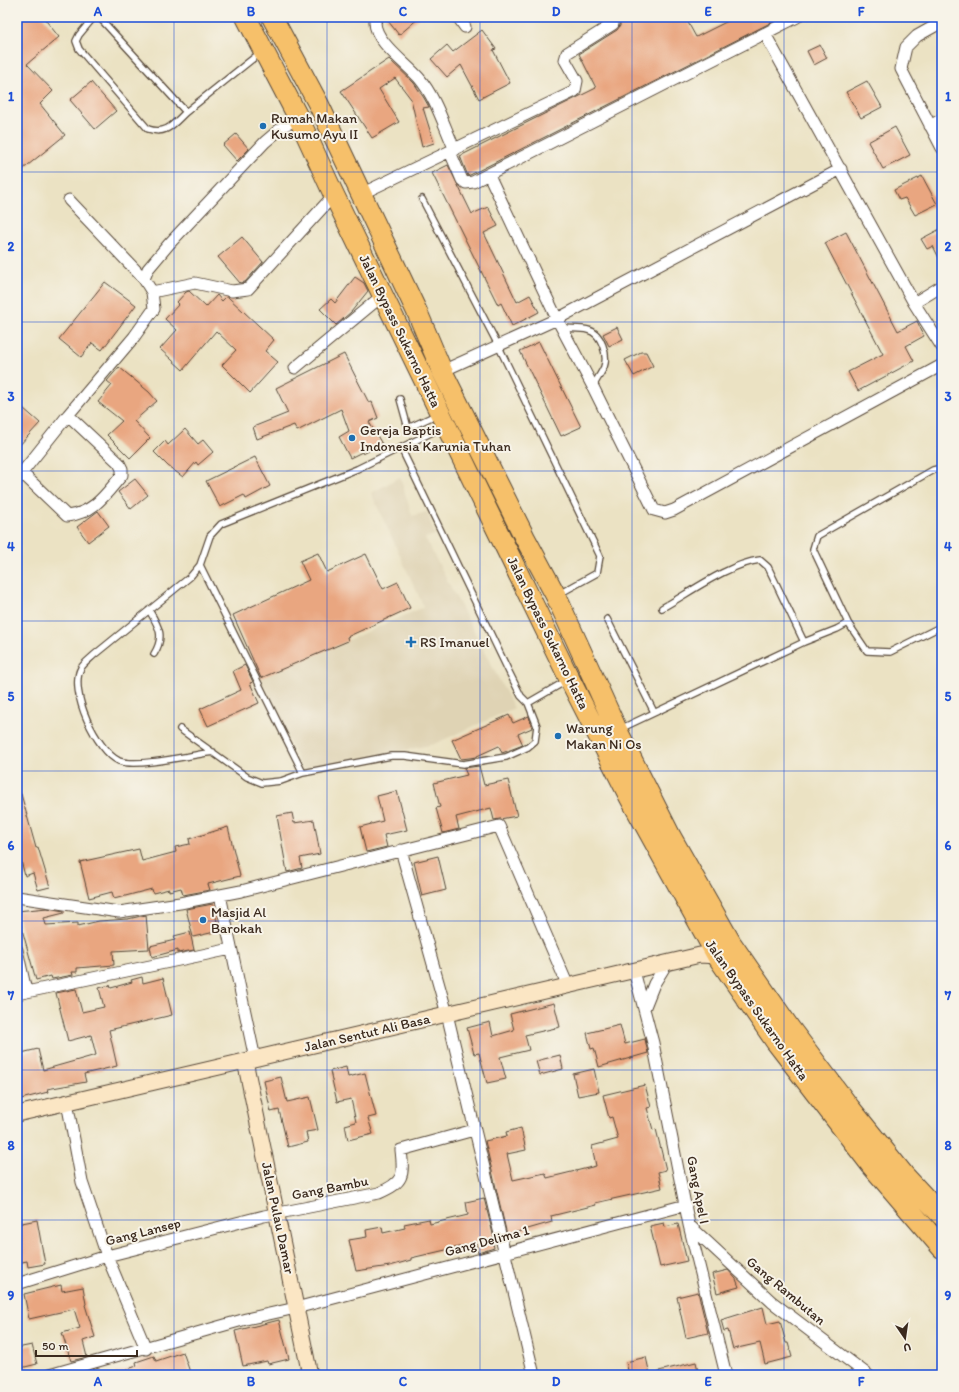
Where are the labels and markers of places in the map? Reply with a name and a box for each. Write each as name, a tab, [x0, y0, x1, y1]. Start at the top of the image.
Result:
place label: Rumah Makan Kusumo Ayu II	[271, 110, 358, 143]
marker: Rumah Makan Kusumo Ayu II	[258, 121, 268, 131]
place label: Gereja Baptis Indonesia Karunia Tuhan	[360, 422, 512, 455]
marker: Gereja Baptis Indonesia Karunia Tuhan	[347, 433, 357, 443]
place label: RS Imanuel	[420, 634, 490, 651]
marker: RS Imanuel	[405, 636, 417, 648]
place label: Warung Makan Ni Os	[566, 720, 642, 753]
marker: Warung Makan Ni Os	[553, 731, 563, 741]
place label: Masjid Al Barokah	[211, 904, 266, 937]
marker: Masjid Al Barokah	[198, 915, 208, 925]

